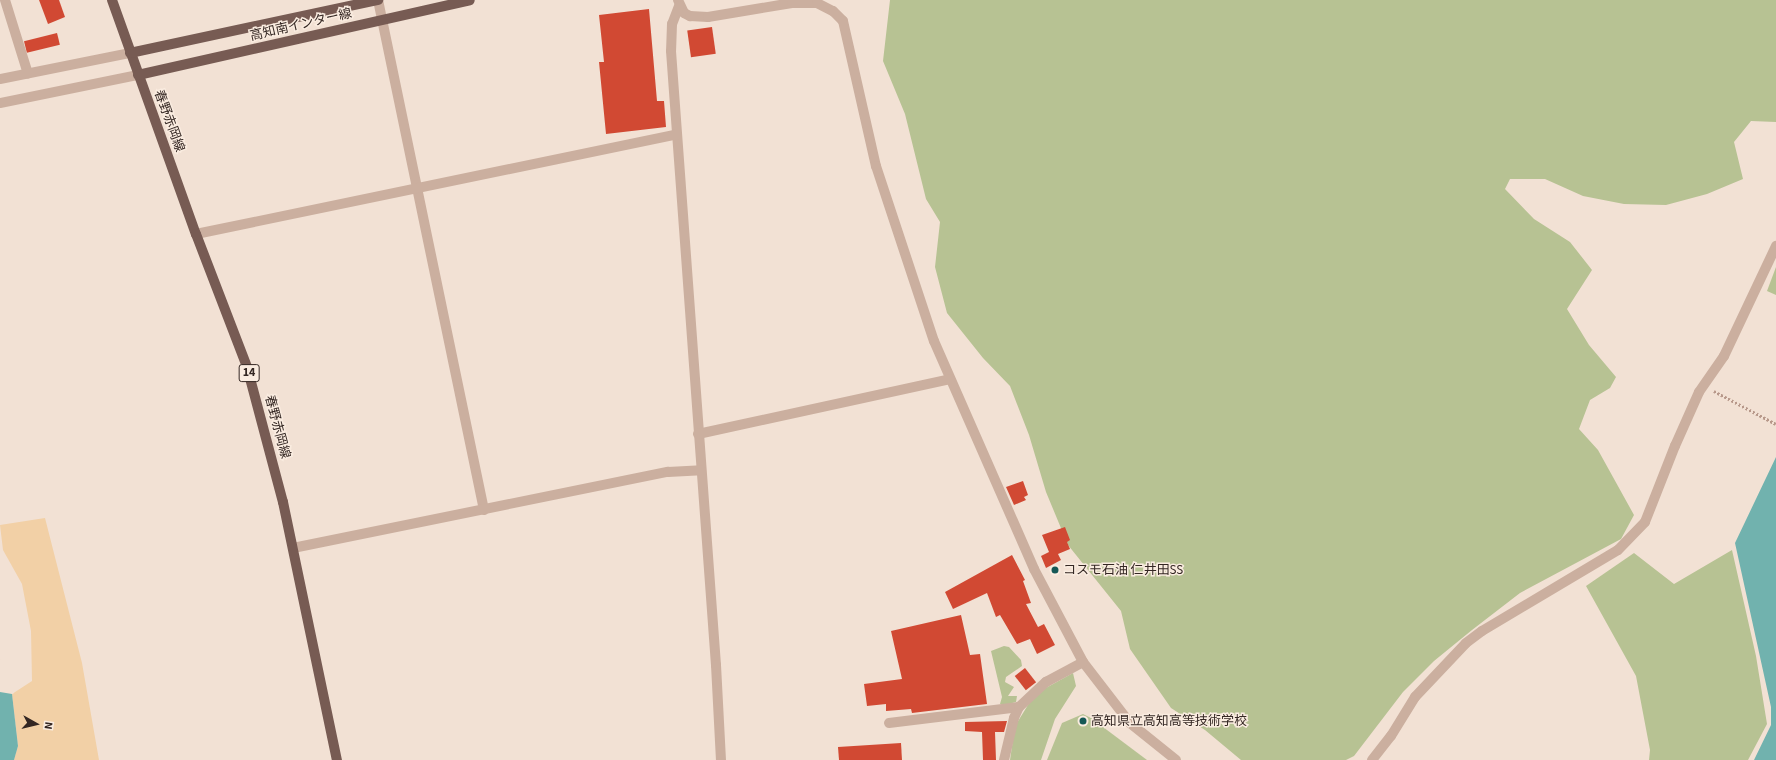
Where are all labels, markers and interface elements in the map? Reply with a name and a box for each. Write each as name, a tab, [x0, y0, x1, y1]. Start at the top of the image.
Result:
street label: 高知南インター線	[249, 6, 353, 44]
street label: 春野赤岡線	[151, 88, 187, 154]
road number: 14	[238, 363, 260, 383]
street label: 春野赤岡線	[261, 394, 293, 460]
place label: コスモ石油 仁井田SS	[1063, 562, 1183, 578]
marker: コスモ石油 仁井田SS	[1050, 565, 1060, 575]
north arrow	[16, 704, 56, 744]
place label: 高知県立高知高等技術学校	[1091, 713, 1247, 729]
marker: 高知県立高知高等技術学校	[1078, 716, 1088, 726]
text: N	[40, 721, 56, 730]

